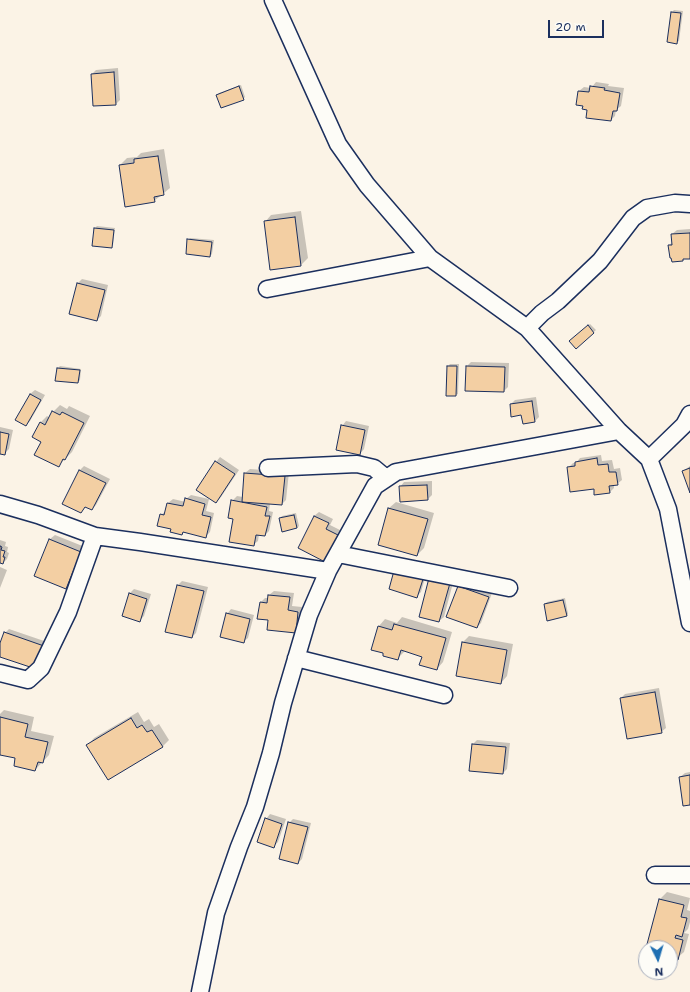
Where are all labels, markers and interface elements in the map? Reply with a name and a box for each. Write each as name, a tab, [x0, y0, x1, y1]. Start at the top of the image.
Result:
scale bar	[550, 12, 606, 38]
text: 20 m	[555, 19, 586, 35]
north arrow	[638, 940, 678, 980]
text: N	[654, 964, 664, 979]

